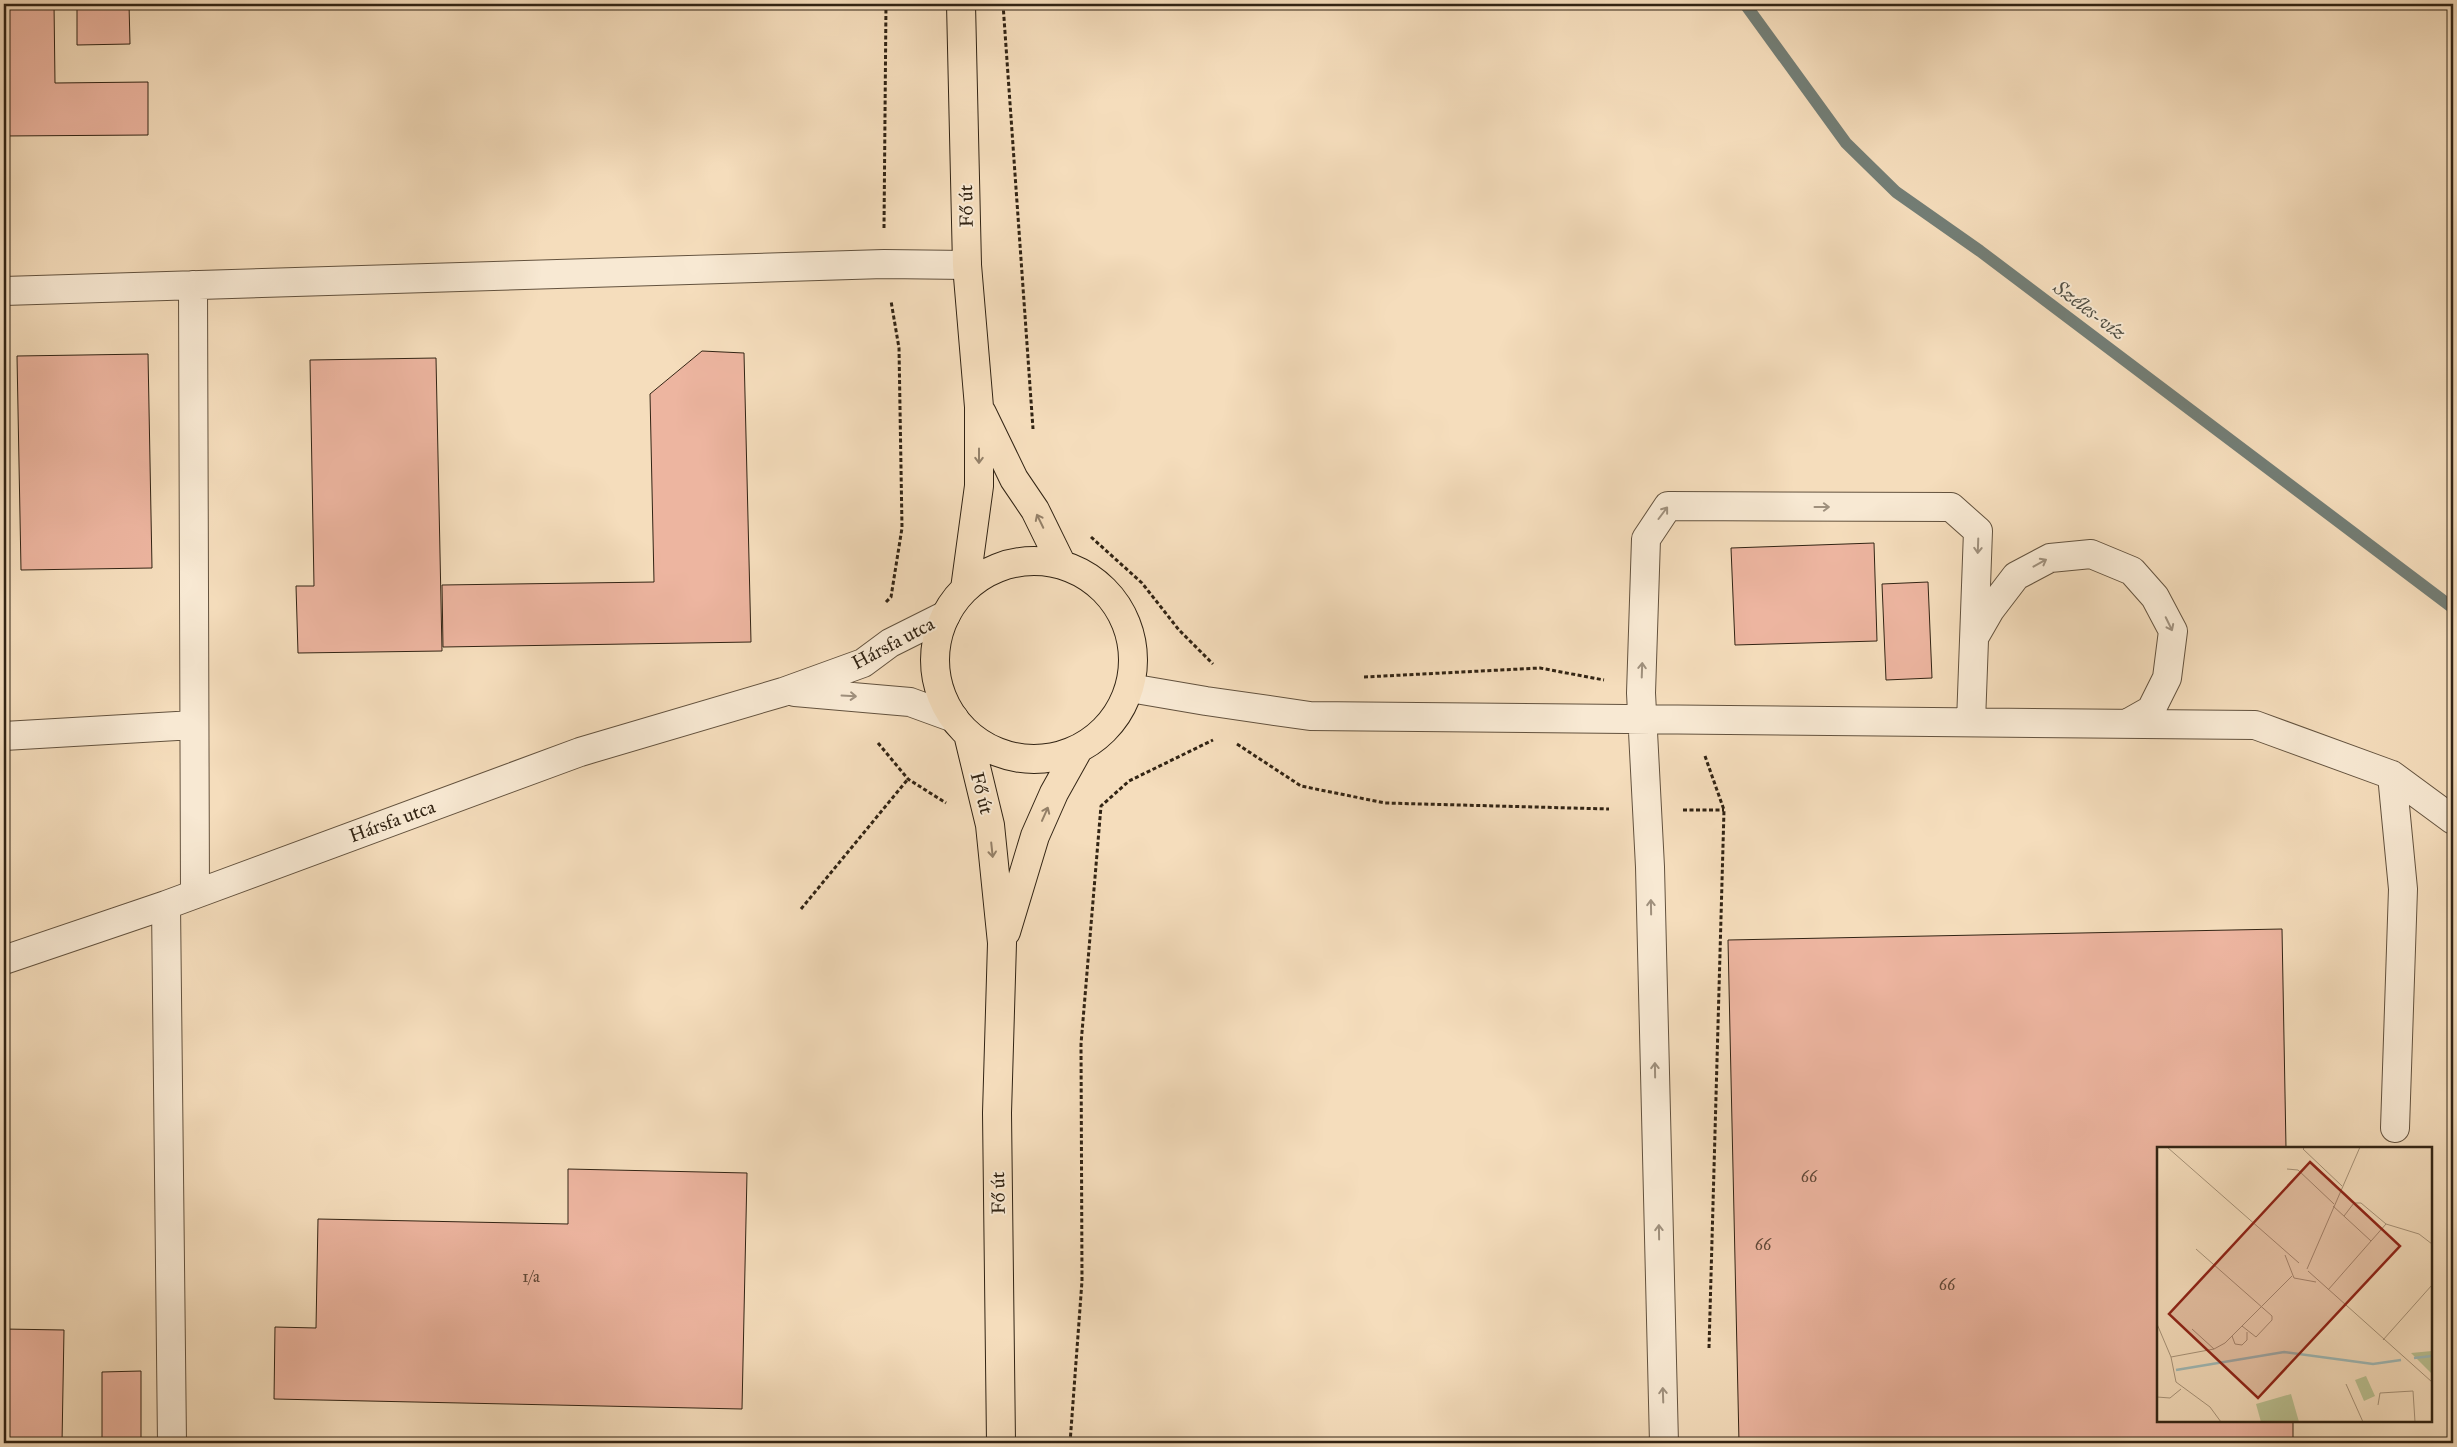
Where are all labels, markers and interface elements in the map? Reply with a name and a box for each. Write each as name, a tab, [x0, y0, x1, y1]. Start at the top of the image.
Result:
street label: Fő út	[954, 184, 978, 228]
water label: Széles-víz	[2048, 274, 2131, 345]
one-way arrow	[974, 447, 984, 463]
one-way arrow	[1814, 502, 1830, 512]
one-way arrow	[1658, 507, 1669, 520]
one-way arrow	[1035, 514, 1044, 529]
one-way arrow	[1973, 538, 1982, 554]
one-way arrow	[2032, 558, 2047, 567]
street label: Hársfa utca	[848, 611, 939, 674]
one-way arrow	[2164, 617, 2174, 632]
one-way arrow	[1637, 662, 1647, 678]
one-way arrow	[841, 691, 857, 700]
street label: Fő út	[966, 770, 998, 817]
street label: Hársfa utca	[346, 794, 439, 847]
one-way arrow	[1040, 807, 1050, 822]
one-way arrow	[988, 841, 997, 857]
one-way arrow	[1646, 899, 1655, 915]
one-way arrow	[1650, 1062, 1659, 1078]
inset map	[2157, 1147, 2432, 1422]
house number: 66	[1801, 1167, 1818, 1186]
street label: Fő út	[986, 1171, 1010, 1215]
one-way arrow	[1654, 1224, 1664, 1240]
house number: 66	[1755, 1235, 1772, 1254]
house number: 1/a	[522, 1267, 540, 1286]
house number: 66	[1939, 1275, 1956, 1294]
one-way arrow	[1658, 1387, 1668, 1403]

